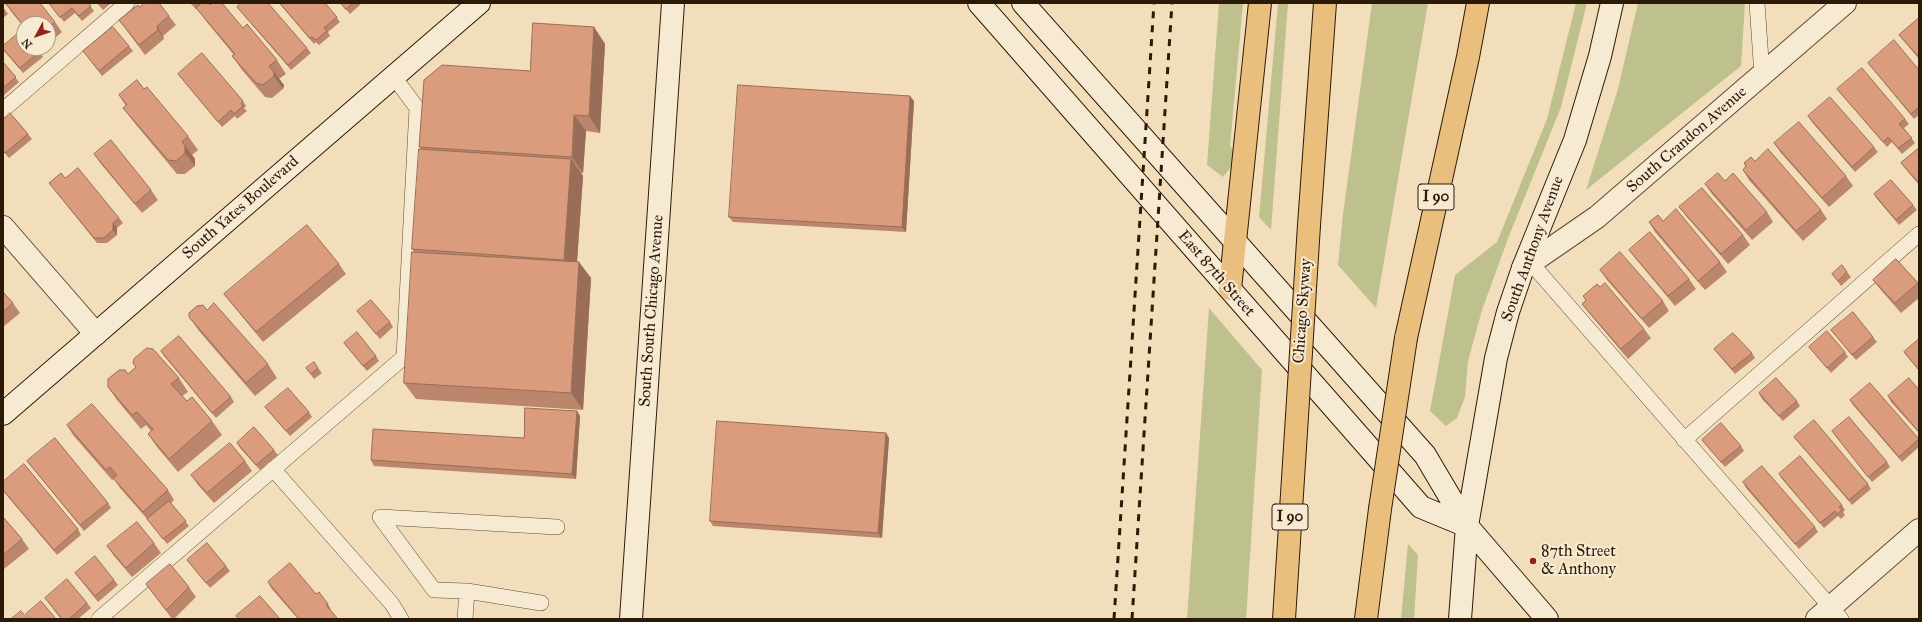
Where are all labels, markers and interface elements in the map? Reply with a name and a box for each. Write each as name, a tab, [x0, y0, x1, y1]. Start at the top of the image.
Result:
north arrow	[16, 16, 56, 56]
text: N	[19, 36, 35, 51]
street label: South Crandon Avenue	[1623, 83, 1751, 197]
street label: South Yates Boulevard	[179, 152, 303, 264]
street label: South Anthony Avenue	[1498, 174, 1568, 324]
road number: I 90	[1418, 184, 1454, 210]
street label: South South Chicago Avenue	[636, 214, 668, 408]
street label: East 87th Street	[1173, 227, 1259, 321]
street label: Chicago Skyway	[1290, 258, 1316, 364]
road number: I 90	[1272, 504, 1308, 530]
place label: 87th Street & Anthony	[1541, 542, 1616, 580]
marker: 87th Street & Anthony	[1528, 556, 1538, 566]

